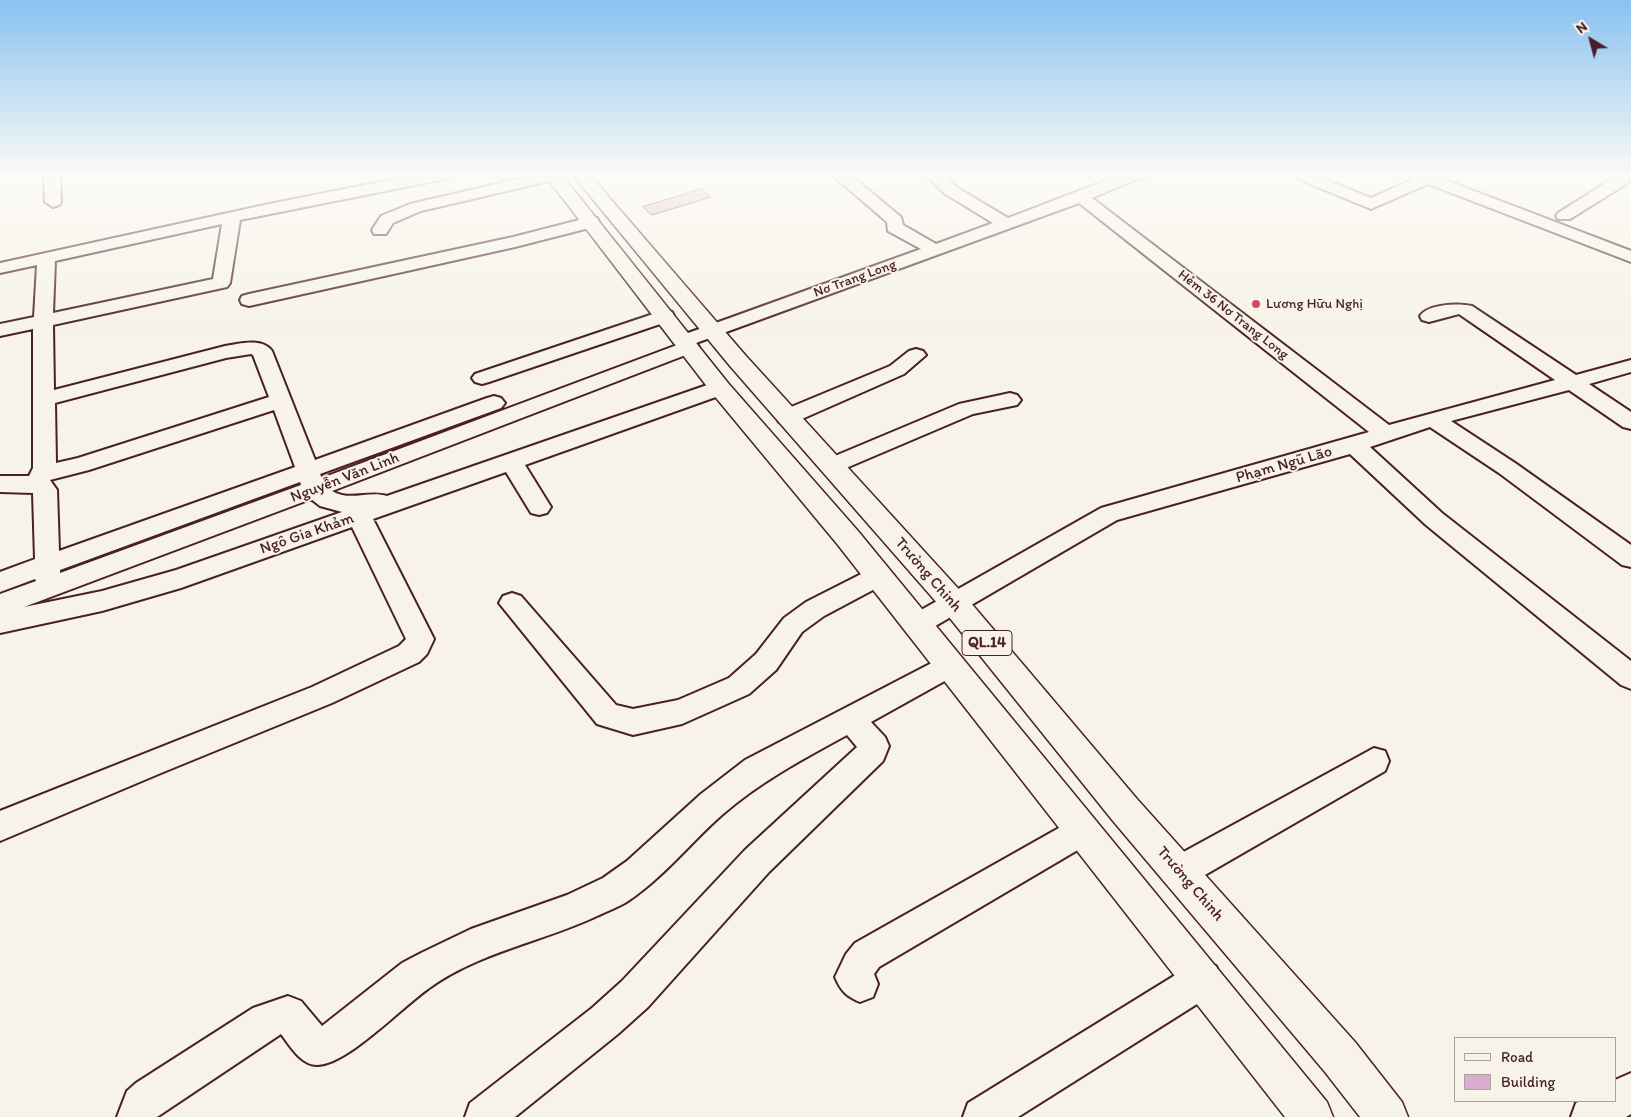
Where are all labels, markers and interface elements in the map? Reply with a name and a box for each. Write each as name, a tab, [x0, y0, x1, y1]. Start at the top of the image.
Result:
north arrow	[1566, 15, 1616, 65]
text: N	[1573, 18, 1591, 37]
street label: Nơ Trang Long	[811, 256, 899, 302]
street label: Hẻm 36 Nơ Trang Long	[1174, 267, 1292, 363]
place label: Lương Hữu Nghị	[1266, 296, 1363, 312]
marker: Lương Hữu Nghị	[1250, 298, 1262, 310]
street label: Phạm Ngũ Lão	[1234, 442, 1334, 488]
street label: Nguyễn Văn Linh	[288, 448, 402, 508]
street label: Ngô Gia Khảm	[258, 509, 356, 559]
street label: Trường Chinh	[890, 534, 966, 616]
road number: QL.14	[962, 630, 1012, 656]
street label: Trường Chinh	[1152, 843, 1228, 925]
legend	[1454, 1037, 1616, 1102]
text: Road	[1501, 1048, 1533, 1066]
text: Building	[1501, 1073, 1555, 1091]

